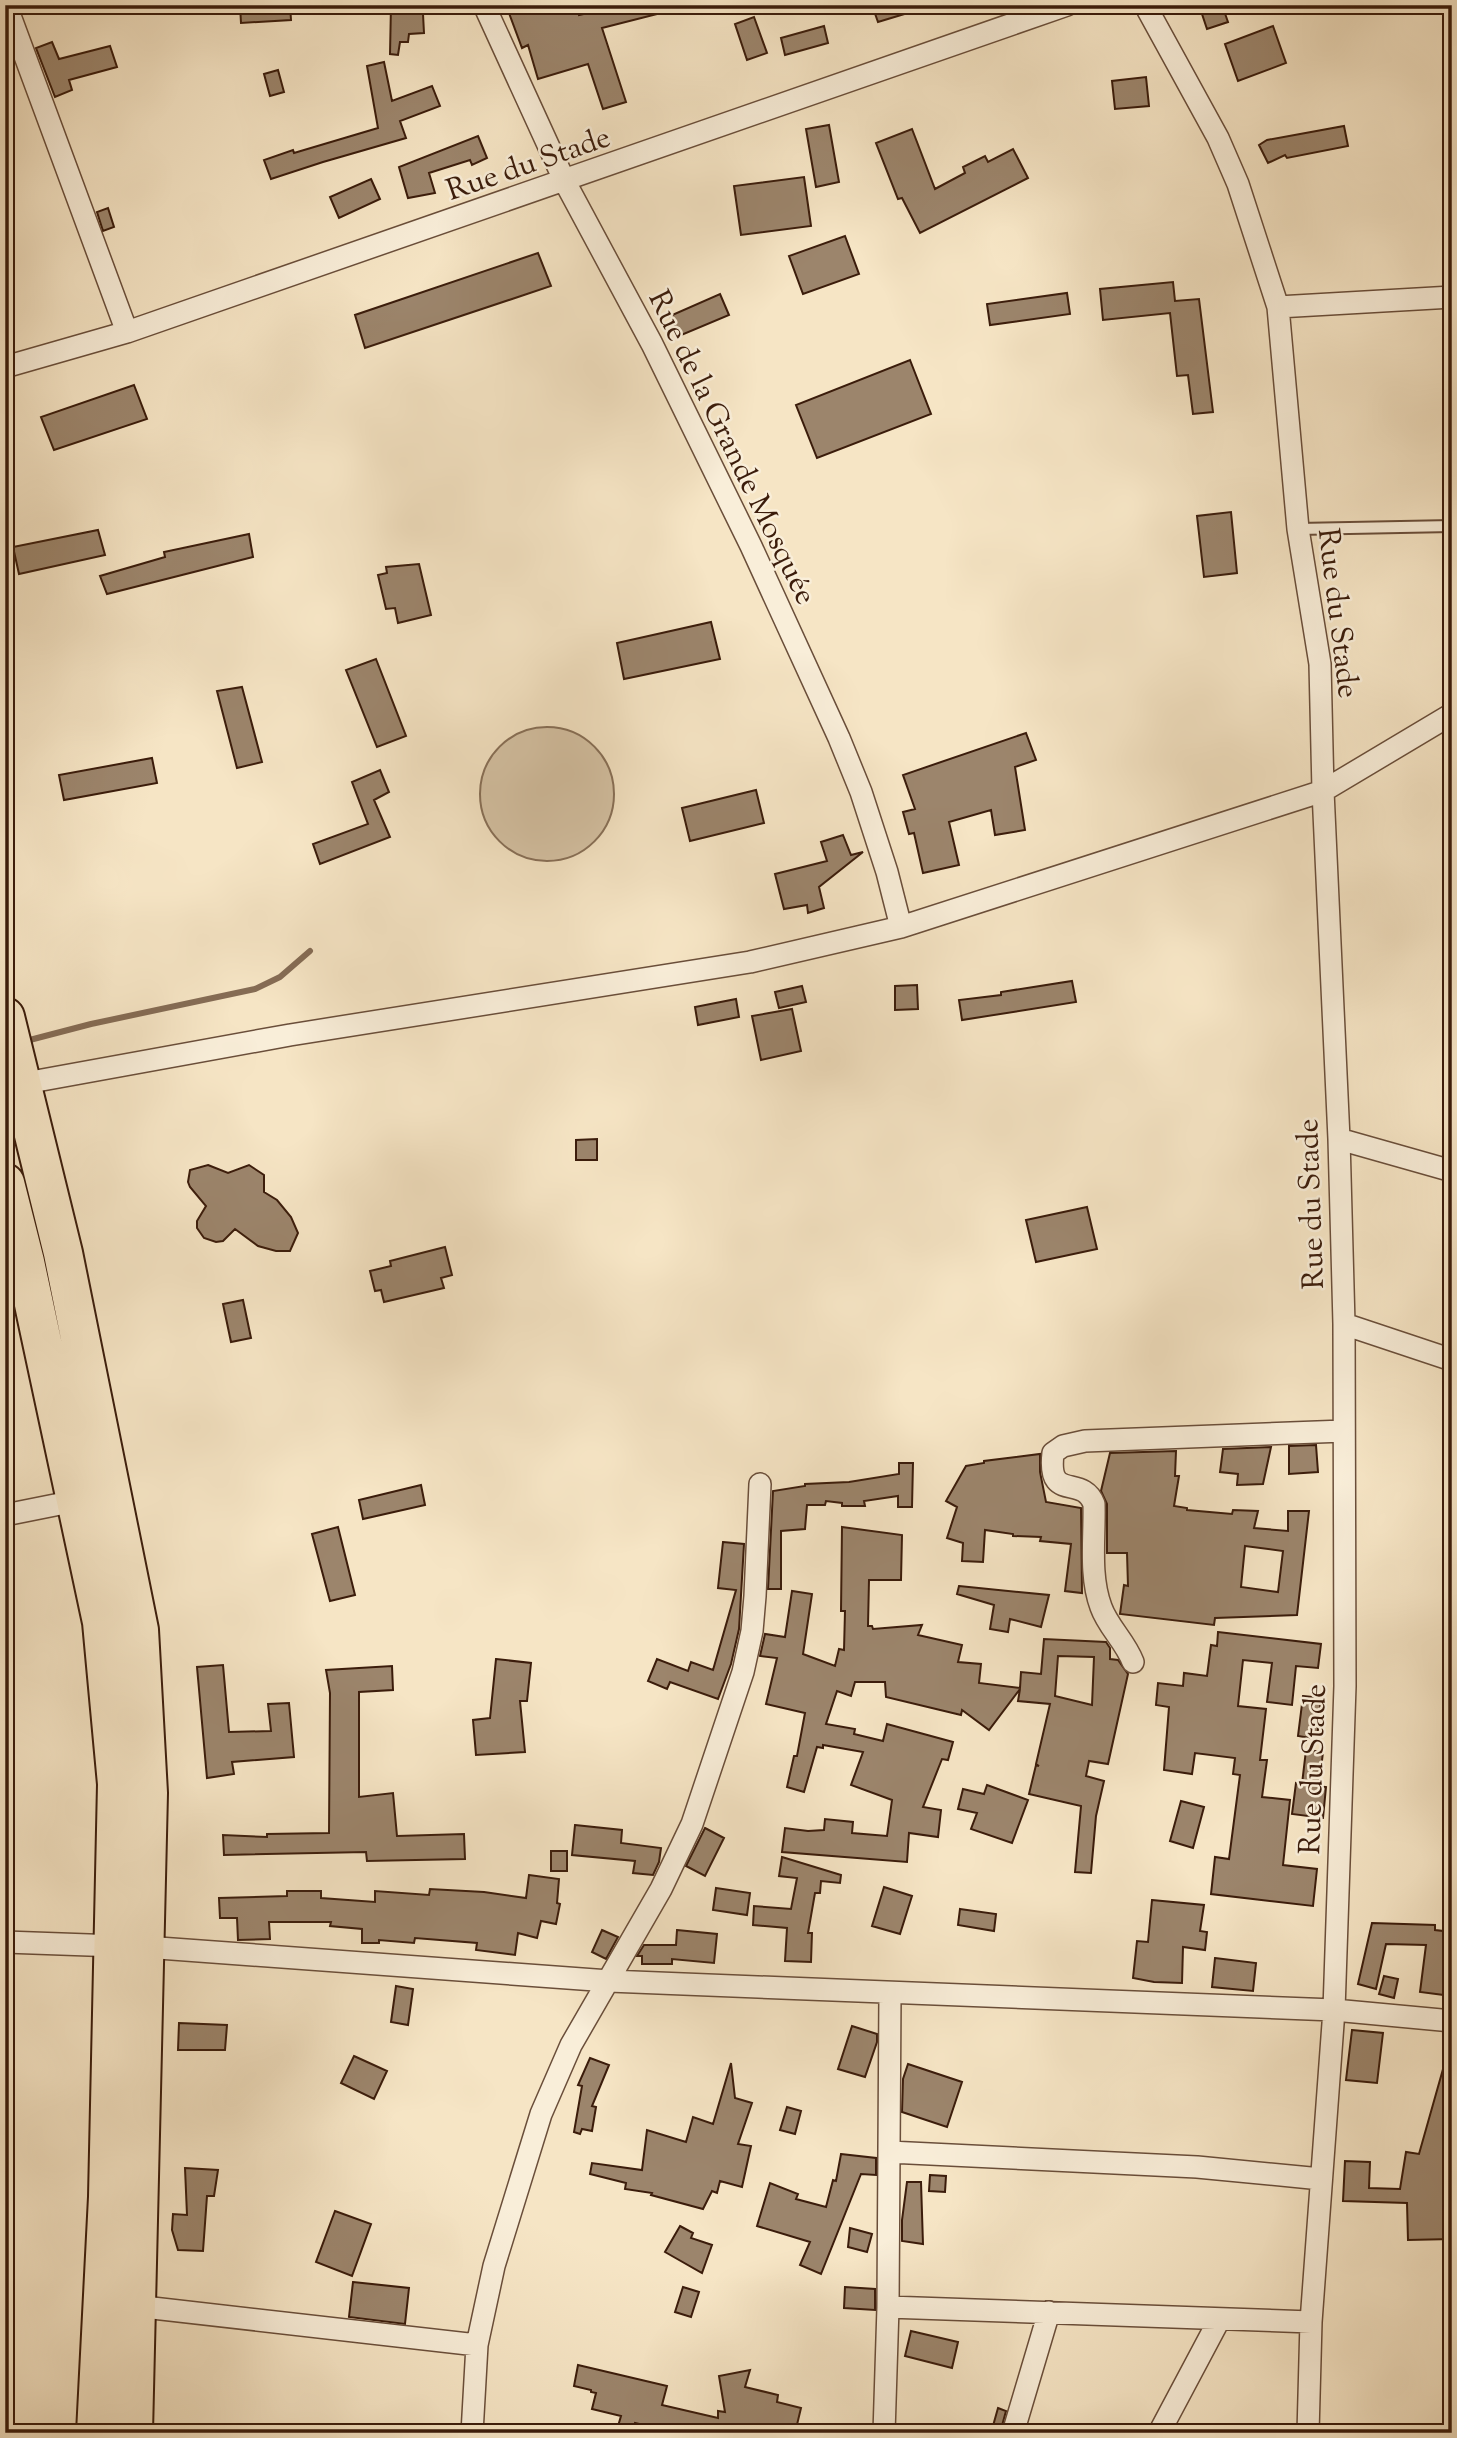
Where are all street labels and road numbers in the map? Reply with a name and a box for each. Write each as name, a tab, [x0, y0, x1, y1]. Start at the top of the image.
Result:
street label: Rue du Stade	[441, 117, 617, 214]
street label: Rue de la Grande Mosquée	[636, 284, 826, 613]
street label: Rue du Stade	[1305, 526, 1368, 701]
street label: Rue du Stade	[1288, 1118, 1337, 1290]
street label: Rue du Stade	[1290, 1683, 1339, 1855]

